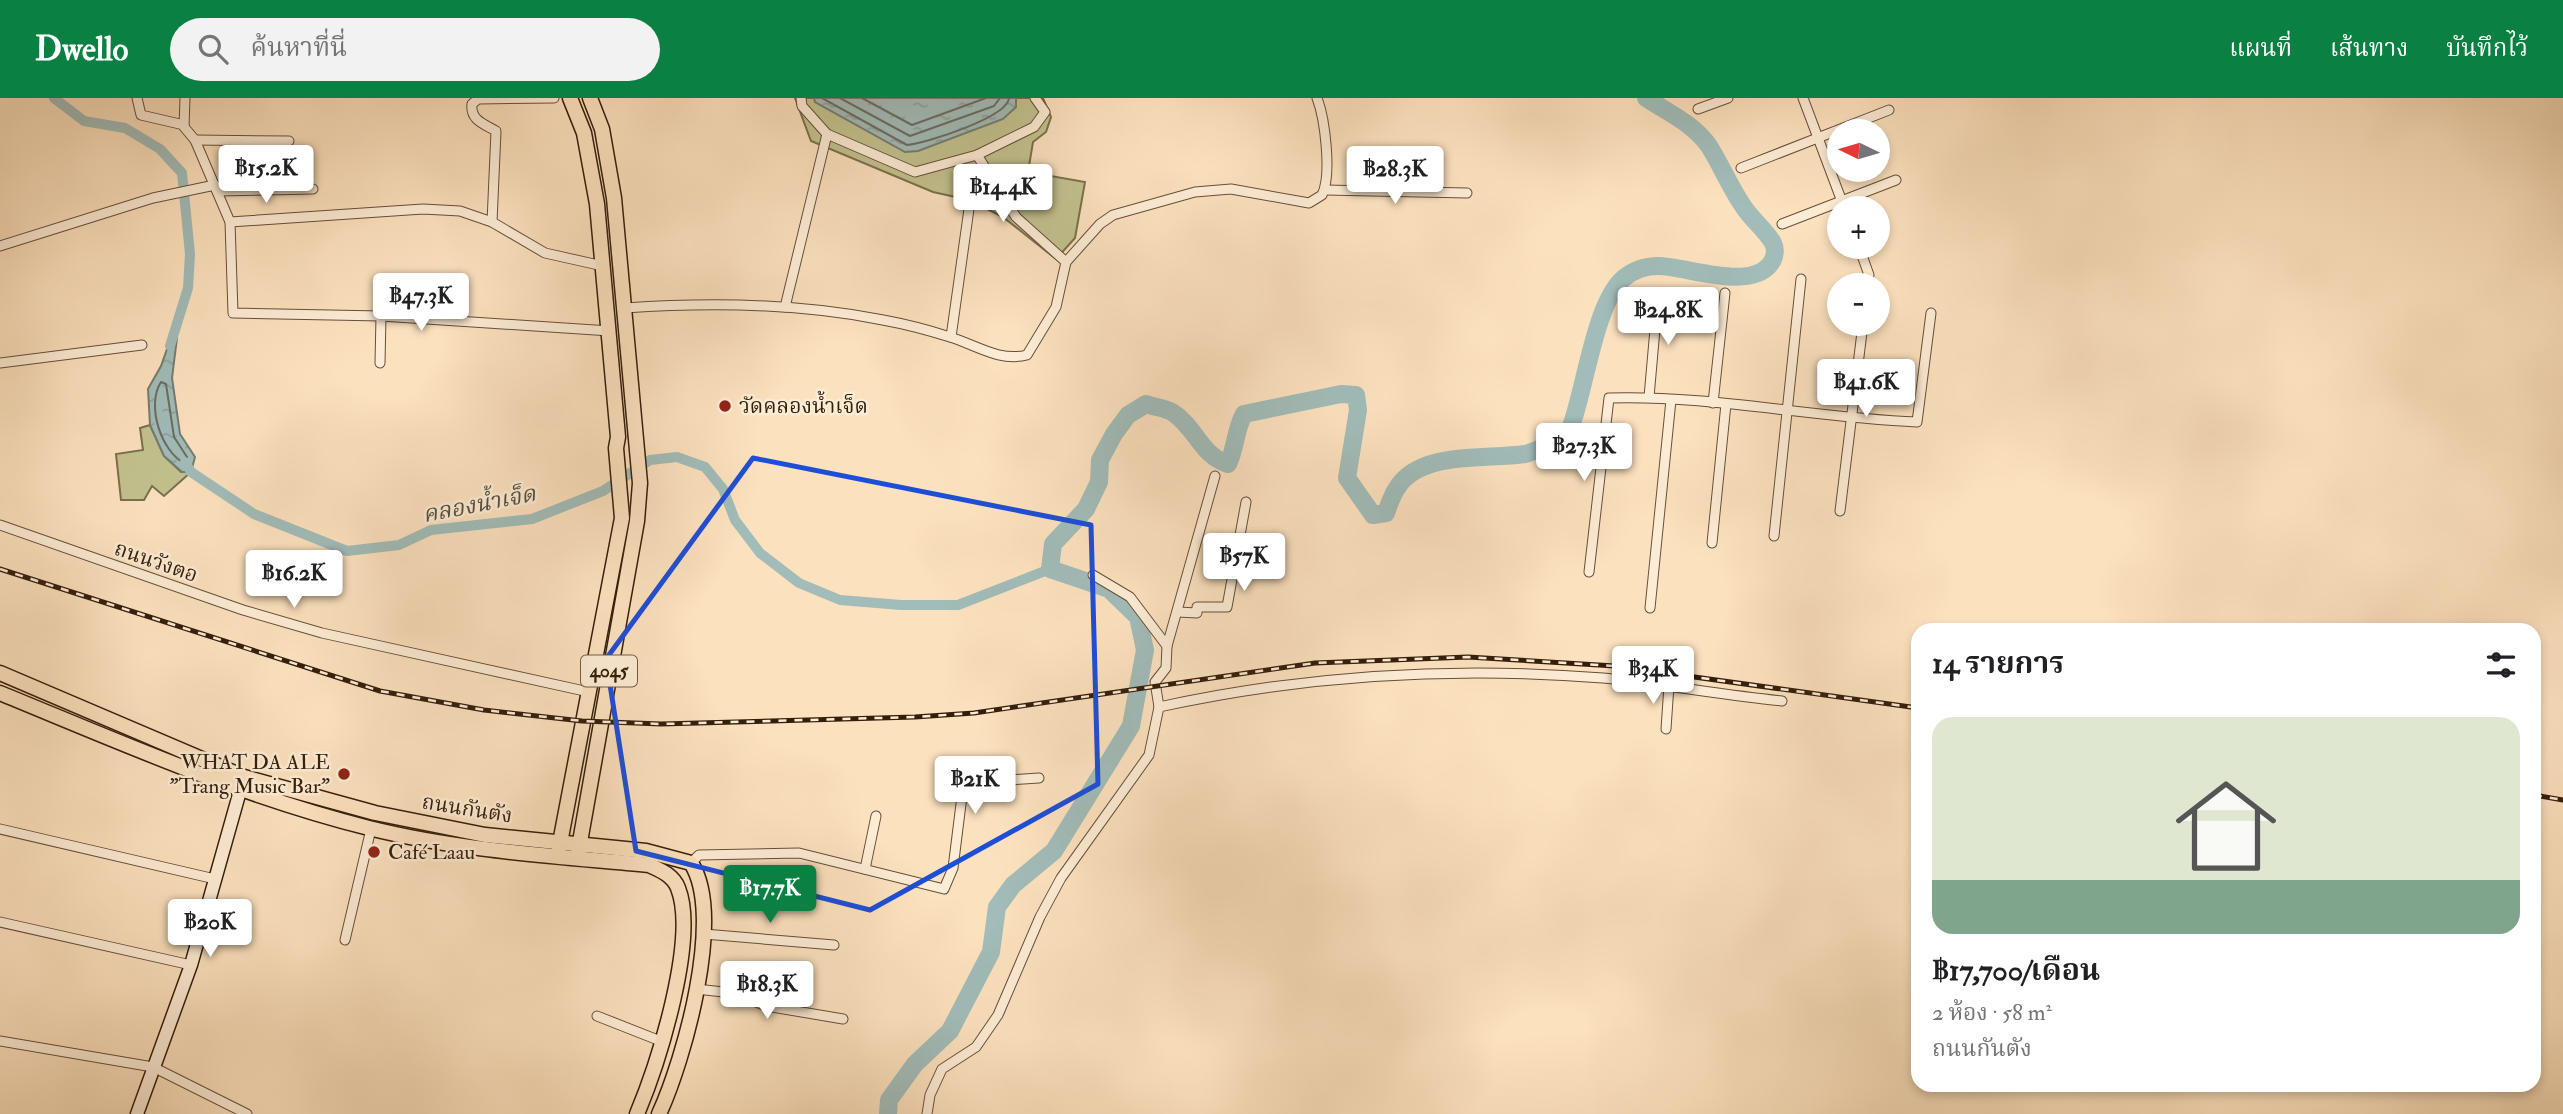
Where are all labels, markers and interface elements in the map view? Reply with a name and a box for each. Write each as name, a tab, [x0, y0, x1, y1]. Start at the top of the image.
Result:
search box	[170, 18, 660, 81]
text: Dwello	[35, 29, 128, 70]
icon: search	[194, 30, 232, 68]
text: ค้นหาที่นี่	[250, 32, 347, 64]
text: แผนที่	[2229, 33, 2292, 64]
text: เส้นทาง	[2330, 33, 2408, 64]
text: บันทึกไว้	[2446, 33, 2528, 64]
north arrow	[1827, 119, 1890, 182]
map controls	[1827, 119, 1890, 336]
pin: ฿15.2K	[209, 146, 323, 205]
pin: ฿28.3K	[1338, 146, 1452, 206]
text: ฿15.2K	[235, 153, 297, 182]
text: ฿28.3K	[1363, 154, 1427, 183]
pin: ฿14.4K	[946, 164, 1060, 224]
text: ฿14.4K	[969, 172, 1037, 201]
button: +	[1827, 196, 1890, 259]
button: −	[1827, 273, 1890, 336]
pin: ฿47.3K	[364, 274, 478, 333]
text: ฿47.3K	[389, 281, 453, 310]
pin: ฿24.8K	[1611, 288, 1725, 347]
text: ฿24.8K	[1634, 295, 1702, 324]
pin: ฿41.6K	[1809, 360, 1923, 419]
text: ฿41.6K	[1833, 367, 1899, 396]
place label: วัดคลองน้ำเจ็ด	[739, 390, 868, 420]
marker: วัดคลองน้ำเจ็ด	[717, 398, 733, 414]
pin: ฿27.3K	[1527, 424, 1641, 483]
text: ฿27.3K	[1552, 431, 1616, 460]
water label: คลองน้ำเจ็ด	[419, 476, 539, 529]
pin: ฿57K	[1203, 533, 1285, 593]
street label: ถนนวังตอ	[111, 535, 201, 589]
text: ฿57K	[1219, 541, 1269, 570]
pin: ฿16.2K	[237, 550, 351, 610]
text: ฿16.2K	[262, 558, 326, 587]
text: 14 รายการ	[1932, 645, 2064, 682]
pin: ฿34K	[1612, 646, 1694, 706]
icon: filters	[2482, 646, 2520, 684]
text: ฿34K	[1628, 654, 1678, 683]
road number: 4045	[581, 656, 637, 686]
place label: WHAT DA ALE "Trang Music Bar"	[169, 749, 330, 800]
pin: ฿21K	[934, 756, 1016, 816]
icon: home	[2163, 763, 2289, 889]
text: ฿21K	[951, 764, 999, 793]
marker: WHAT DA ALE "Trang Music Bar"	[336, 766, 352, 782]
street label: ถนนกันตัง	[420, 789, 514, 829]
place label: Café Laau	[388, 839, 475, 866]
marker: Café Laau	[366, 844, 382, 860]
pin: ฿17.7K	[713, 866, 827, 925]
text: ฿17.7K	[739, 873, 801, 902]
pin: ฿20K	[169, 900, 251, 959]
text: ฿20K	[184, 907, 236, 936]
text: ฿17,700/เดือน	[1932, 952, 2100, 989]
pin: ฿18.3K	[710, 962, 824, 1021]
text: ฿18.3K	[736, 969, 798, 998]
text: 2 ห้อง · 58 m²	[1932, 998, 2052, 1027]
text: ถนนกันตัง	[1932, 1034, 2032, 1063]

